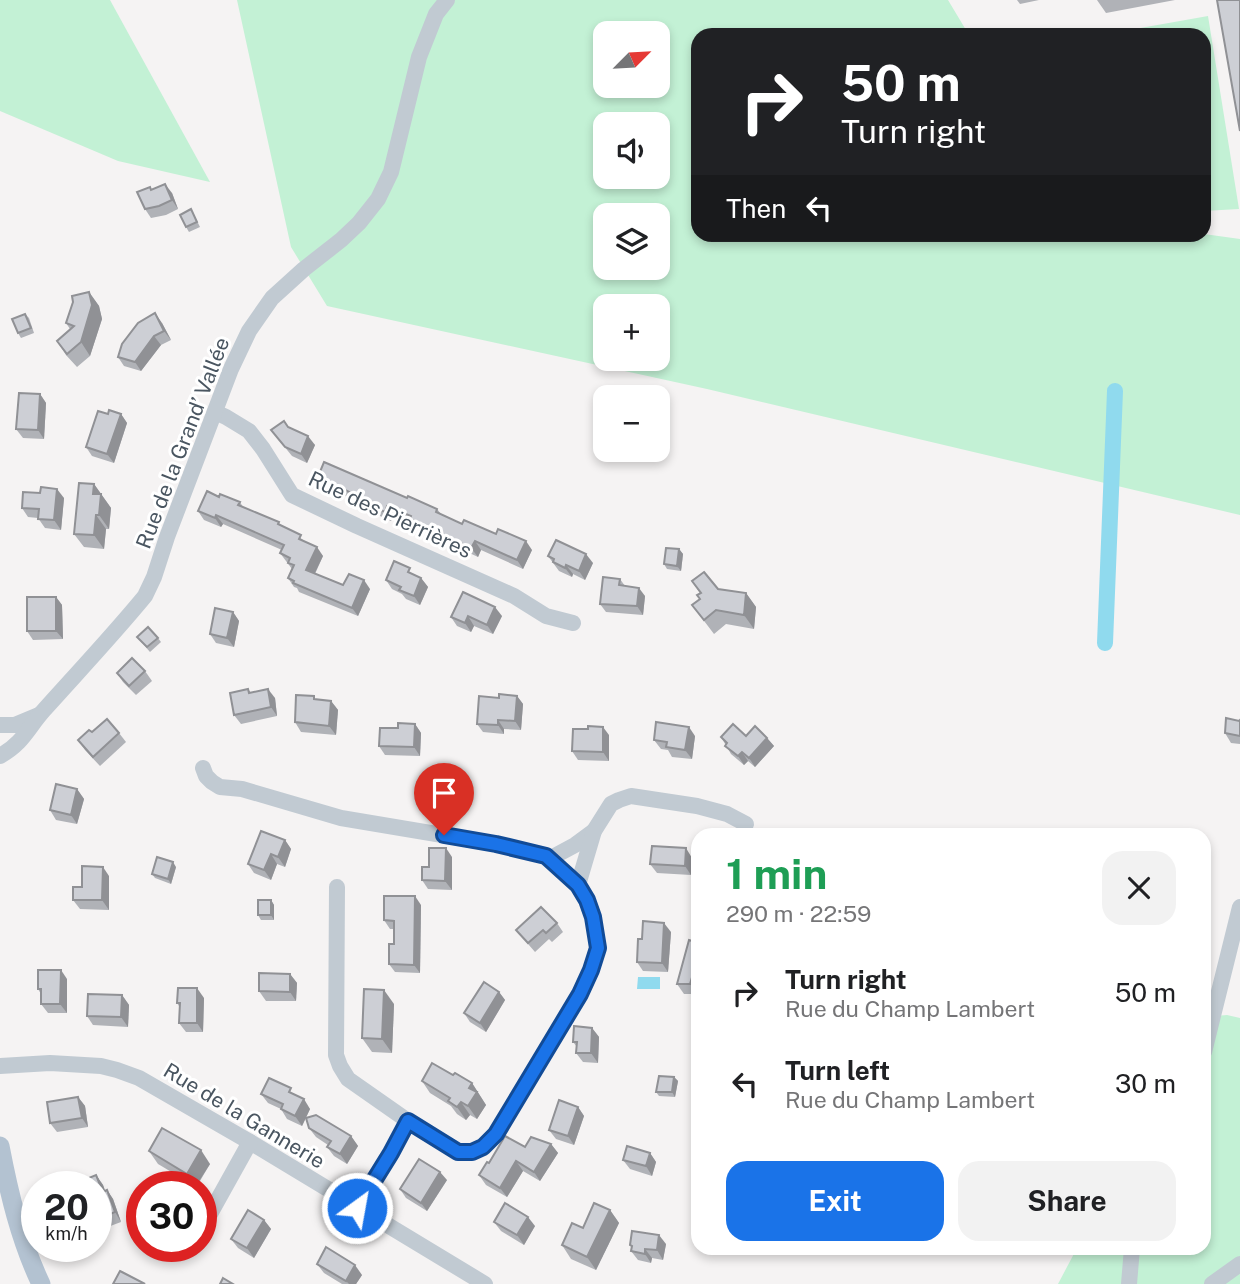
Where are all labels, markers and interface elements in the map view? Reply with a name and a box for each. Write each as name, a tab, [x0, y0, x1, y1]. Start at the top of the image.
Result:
north arrow	[593, 21, 670, 98]
map controls	[593, 21, 670, 462]
text: 50 m	[841, 54, 961, 112]
icon: right	[726, 56, 817, 147]
button: sound	[593, 112, 670, 189]
text: Turn right	[841, 113, 986, 150]
icon: left	[800, 189, 838, 227]
text: Then	[726, 193, 786, 224]
button: layers	[593, 203, 670, 280]
button: +	[593, 294, 670, 371]
street label: Rue de la Grand’ Vallée	[131, 334, 234, 552]
button: −	[593, 385, 670, 462]
street label: Rue des Pierrières	[305, 466, 476, 563]
pin	[414, 763, 474, 835]
icon: arrive	[425, 774, 463, 812]
text: 1 min	[726, 849, 827, 898]
button: close	[1102, 851, 1176, 925]
text: 290 m · 22:59	[726, 900, 871, 927]
text: Turn right	[785, 964, 907, 995]
icon: right	[726, 974, 764, 1012]
text: 50 m	[1115, 977, 1176, 1008]
text: Rue du Champ Lambert	[785, 995, 1035, 1022]
text: Turn left	[785, 1055, 890, 1086]
street label: Rue de la Gannerie	[159, 1058, 329, 1174]
icon: left	[726, 1065, 764, 1103]
text: 30 m	[1115, 1068, 1176, 1099]
text: Rue du Champ Lambert	[785, 1086, 1035, 1113]
button: Exit	[726, 1161, 944, 1241]
button: Share	[958, 1161, 1176, 1241]
speed limit sign: 30	[126, 1171, 217, 1262]
position arrow	[320, 1171, 394, 1245]
text: 20	[44, 1187, 89, 1228]
text: km/h	[45, 1223, 88, 1244]

